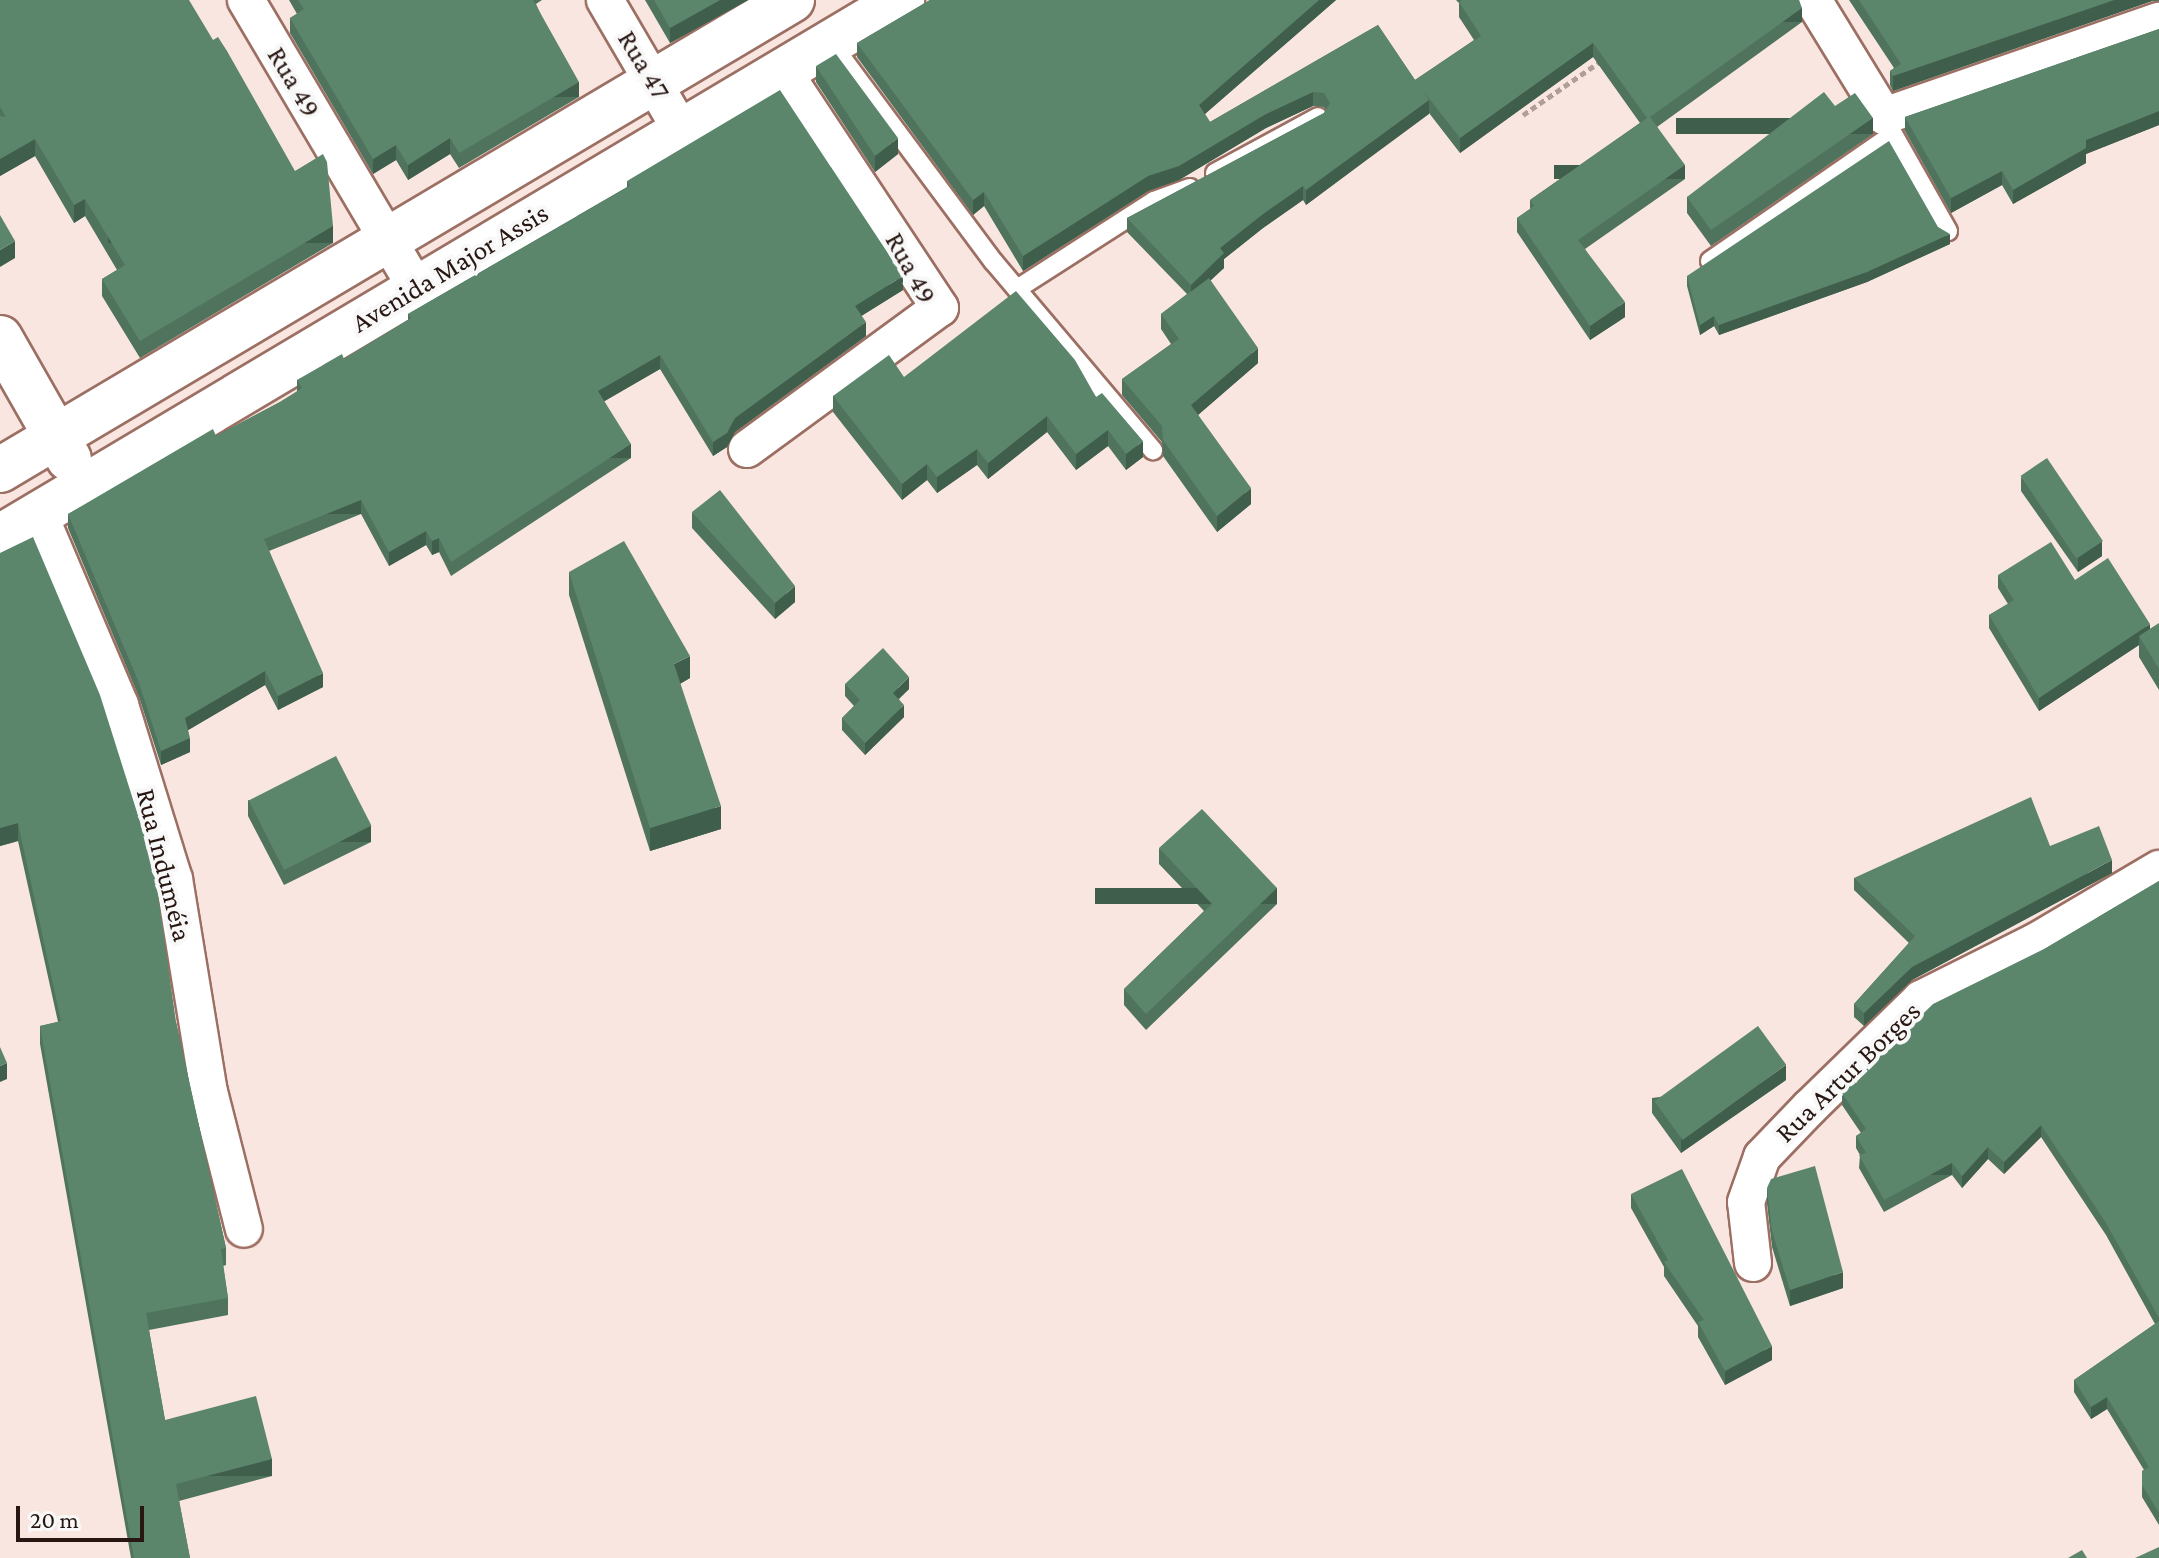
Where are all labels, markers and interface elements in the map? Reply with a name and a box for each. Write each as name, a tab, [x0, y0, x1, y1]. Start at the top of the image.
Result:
street label: Rua 47	[610, 24, 678, 106]
street label: Rua 49	[260, 41, 328, 123]
street label: Avenida Major Assis	[345, 196, 555, 340]
street label: Rua 49	[878, 226, 944, 310]
street label: Rua Induméia	[129, 785, 199, 945]
street label: Rua Artur Borges	[1768, 994, 1928, 1150]
scale bar	[20, 1490, 148, 1540]
text: 20 m	[30, 1506, 79, 1533]

